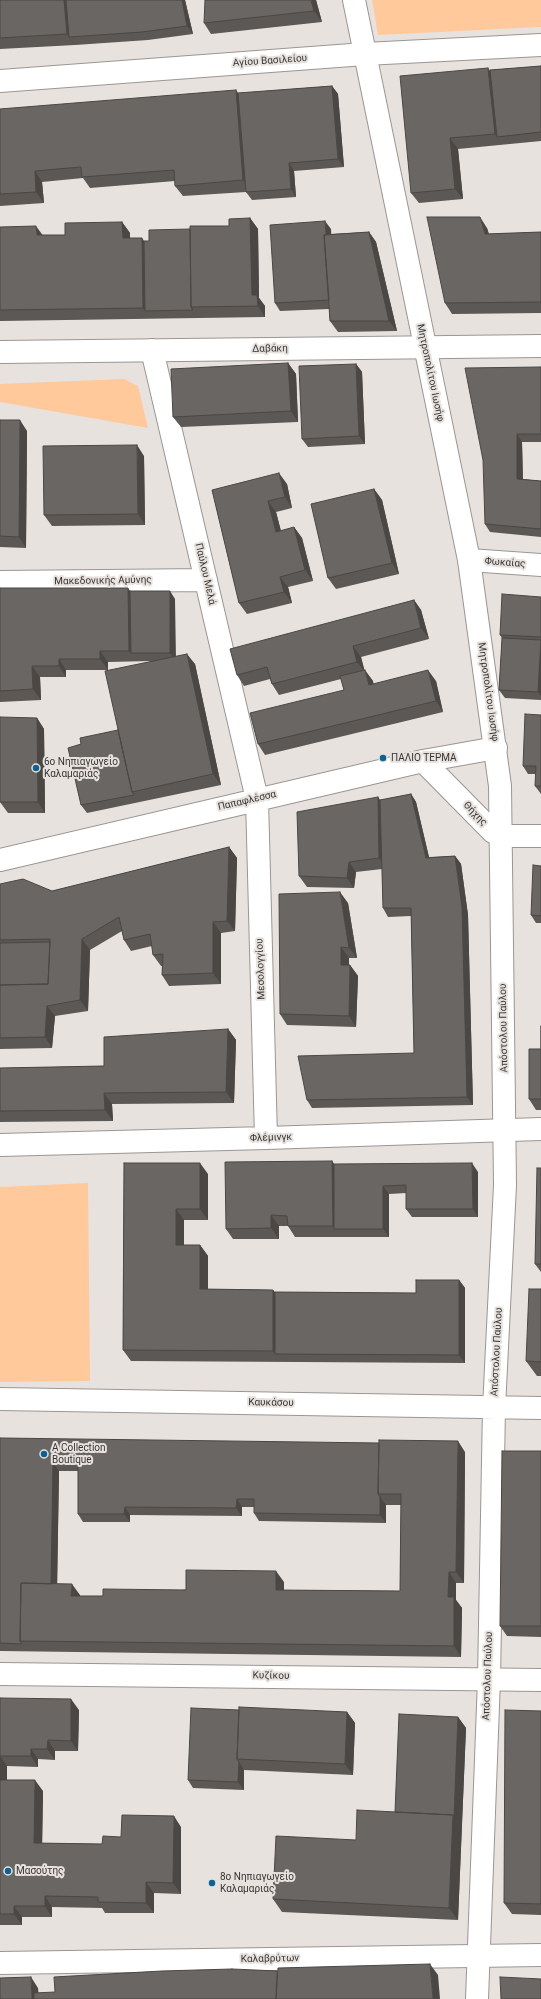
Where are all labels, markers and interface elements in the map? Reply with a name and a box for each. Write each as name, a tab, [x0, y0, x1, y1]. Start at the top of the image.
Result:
street label: Αγίου Βασιλείου	[232, 52, 308, 70]
street label: Μητροπολίτου Ιωσήφ	[414, 323, 446, 423]
street label: Δαβάκη	[252, 343, 288, 355]
street label: Παύλου Μελά	[192, 542, 218, 606]
street label: Φωκαίας	[484, 556, 526, 570]
street label: Μακεδονικής Αμύνης	[54, 574, 152, 588]
street label: Μητροπολίτου Ιωσήφ	[475, 642, 501, 742]
place label: ΠΑΛΙΟ ΤΕΡΜΑ	[391, 752, 457, 764]
marker: ΠΑΛΙΟ ΤΕΡΜΑ	[378, 753, 388, 763]
place label: 6ο Νηπιαγωγείο Καλαμαριάς	[44, 756, 118, 780]
marker: 6ο Νηπιαγωγείο Καλαμαριάς	[31, 763, 41, 773]
street label: Παπαφλέσσα	[217, 788, 277, 814]
street label: Θήχης	[461, 799, 489, 829]
street label: Μεσολογγίου	[254, 938, 268, 1000]
street label: Απόστολου Παύλου	[497, 983, 511, 1073]
street label: Φλέμινγκ	[250, 1131, 292, 1145]
street label: Απόστολου Παύλου	[489, 1307, 505, 1397]
street label: Καυκάσου	[248, 1397, 294, 1409]
place label: A Collection Boutique	[52, 1442, 106, 1466]
marker: A Collection Boutique	[39, 1449, 49, 1459]
street label: Απόστολου Παύλου	[480, 1631, 496, 1721]
street label: Κυζίκου	[253, 1670, 289, 1682]
place label: Μασούτης	[16, 1865, 63, 1877]
marker: Μασούτης	[3, 1866, 13, 1876]
place label: 8ο Νηπιαγωγείο Καλαμαριάς	[220, 1871, 294, 1894]
marker: 8ο Νηπιαγωγείο Καλαμαριάς	[207, 1878, 217, 1888]
street label: Καλαβρύτων	[241, 1952, 299, 1966]

